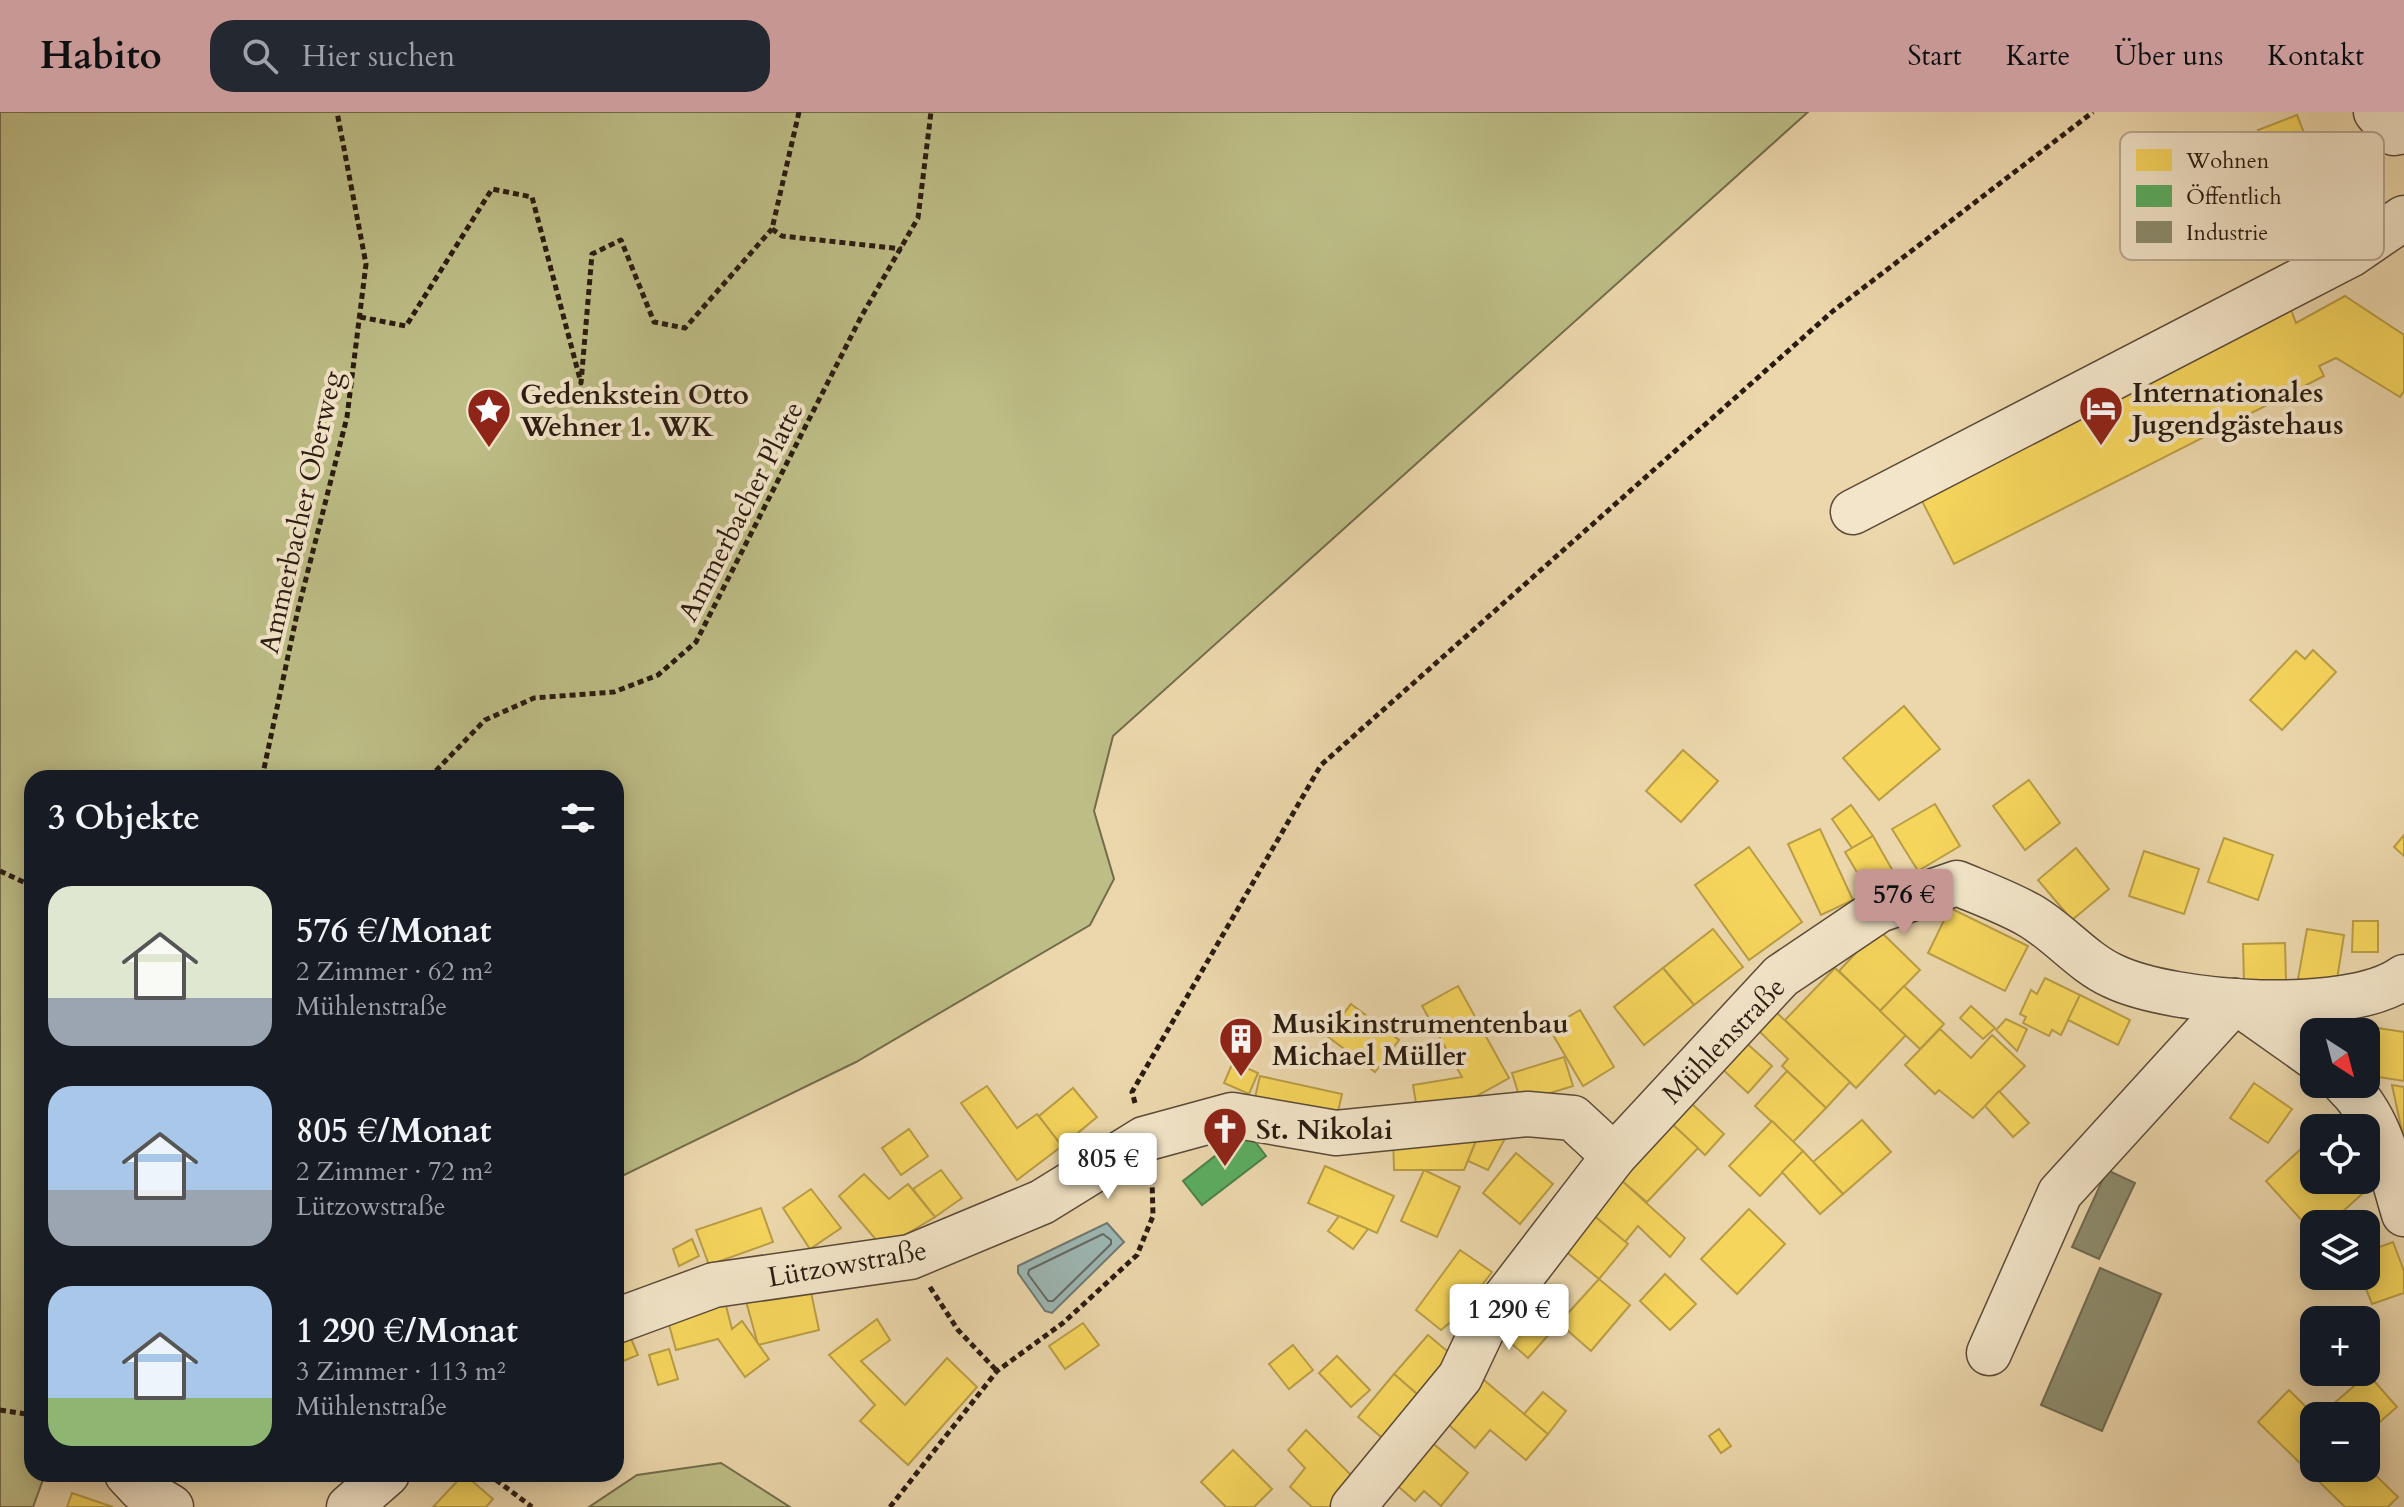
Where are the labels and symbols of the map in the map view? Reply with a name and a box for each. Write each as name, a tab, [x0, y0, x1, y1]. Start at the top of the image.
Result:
legend	[2120, 132, 2384, 260]
text: Wohnen	[2185, 146, 2270, 176]
text: Öffentlich	[2186, 182, 2282, 212]
text: Industrie	[2186, 218, 2268, 248]
street label: Ammerbacher Oberweg	[250, 367, 352, 657]
place label: Internationales Jugendgästehaus	[2128, 374, 2344, 444]
place label: Gedenkstein Otto Wehner 1. WK	[519, 376, 749, 446]
hotel icon: Internationales Jugendgästehaus	[2077, 384, 2125, 447]
place icon: Gedenkstein Otto Wehner 1. WK	[465, 386, 513, 449]
street label: Ammerbacher Platte	[669, 395, 813, 628]
pin: 576 €	[1848, 869, 1960, 937]
street label: Mühlenstraße	[1654, 969, 1794, 1112]
place label: Musikinstrumentenbau Michael Müller	[1272, 1005, 1569, 1075]
building icon: Musikinstrumentenbau Michael Müller	[1217, 1015, 1265, 1078]
north arrow	[2300, 1018, 2380, 1098]
church icon: St. Nikolai	[1201, 1105, 1249, 1168]
place label: St. Nikolai	[1256, 1111, 1393, 1149]
pin: 805 €	[1052, 1133, 1164, 1201]
street label: Lützowstraße	[765, 1231, 930, 1297]
pin: 1 290 €	[1435, 1284, 1583, 1352]

